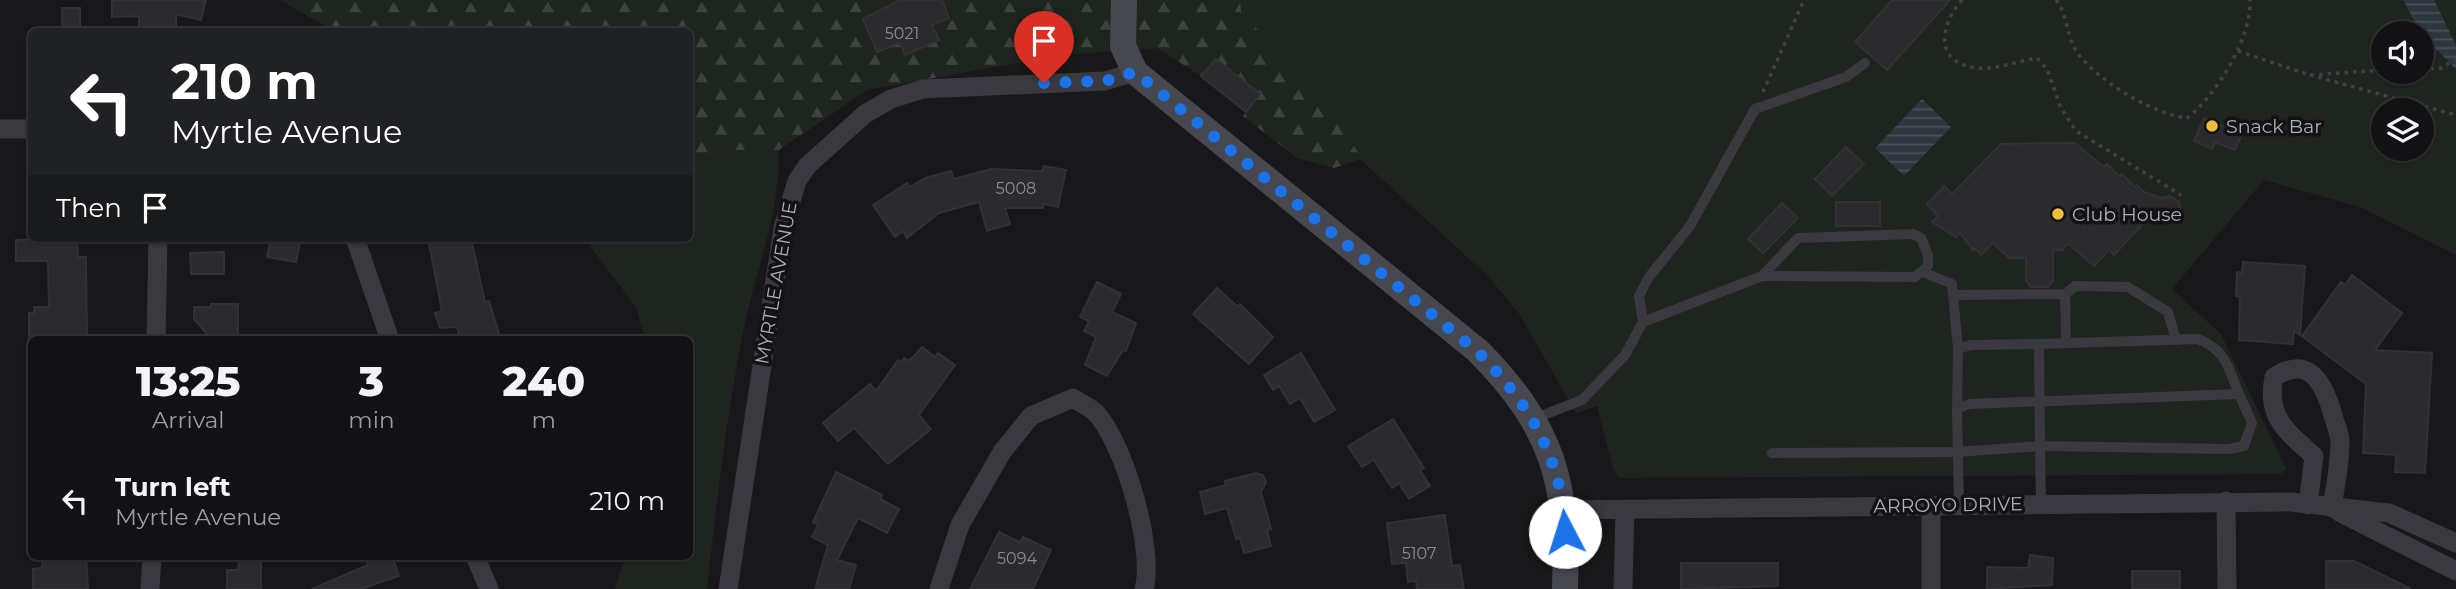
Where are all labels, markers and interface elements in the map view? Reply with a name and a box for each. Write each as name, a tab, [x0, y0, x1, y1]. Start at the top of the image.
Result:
pin	[1014, 11, 1074, 83]
map controls	[2371, 21, 2434, 161]
button: sound	[2371, 21, 2434, 84]
icon: arrive	[1025, 22, 1063, 60]
house number: 5021	[885, 24, 919, 43]
text: 210 m	[171, 52, 318, 111]
icon: left	[56, 56, 147, 147]
button: layers	[2371, 98, 2434, 161]
text: Myrtle Avenue	[171, 112, 402, 151]
place label: Snack Bar	[2226, 115, 2322, 138]
marker: Snack Bar	[2204, 118, 2220, 134]
house number: 5008	[996, 179, 1036, 198]
icon: arrive	[136, 189, 174, 227]
text: Then	[56, 192, 122, 224]
street label: MYRTLE AVENUE	[750, 200, 802, 366]
place label: Club House	[2072, 203, 2182, 226]
marker: Club House	[2050, 206, 2066, 222]
text: 13:25	[136, 355, 241, 407]
text: 3	[359, 355, 384, 407]
text: 240	[502, 355, 585, 407]
text: Arrival	[152, 406, 224, 434]
text: min	[348, 406, 394, 434]
text: m	[532, 406, 556, 434]
text: Turn left	[115, 471, 231, 503]
icon: left	[56, 482, 94, 520]
text: 210 m	[589, 485, 665, 517]
street label: ARROYO DRIVE	[1873, 492, 2023, 518]
position arrow	[1528, 495, 1602, 569]
text: Myrtle Avenue	[115, 503, 281, 531]
house number: 5107	[1402, 544, 1436, 563]
house number: 5094	[997, 549, 1037, 568]

